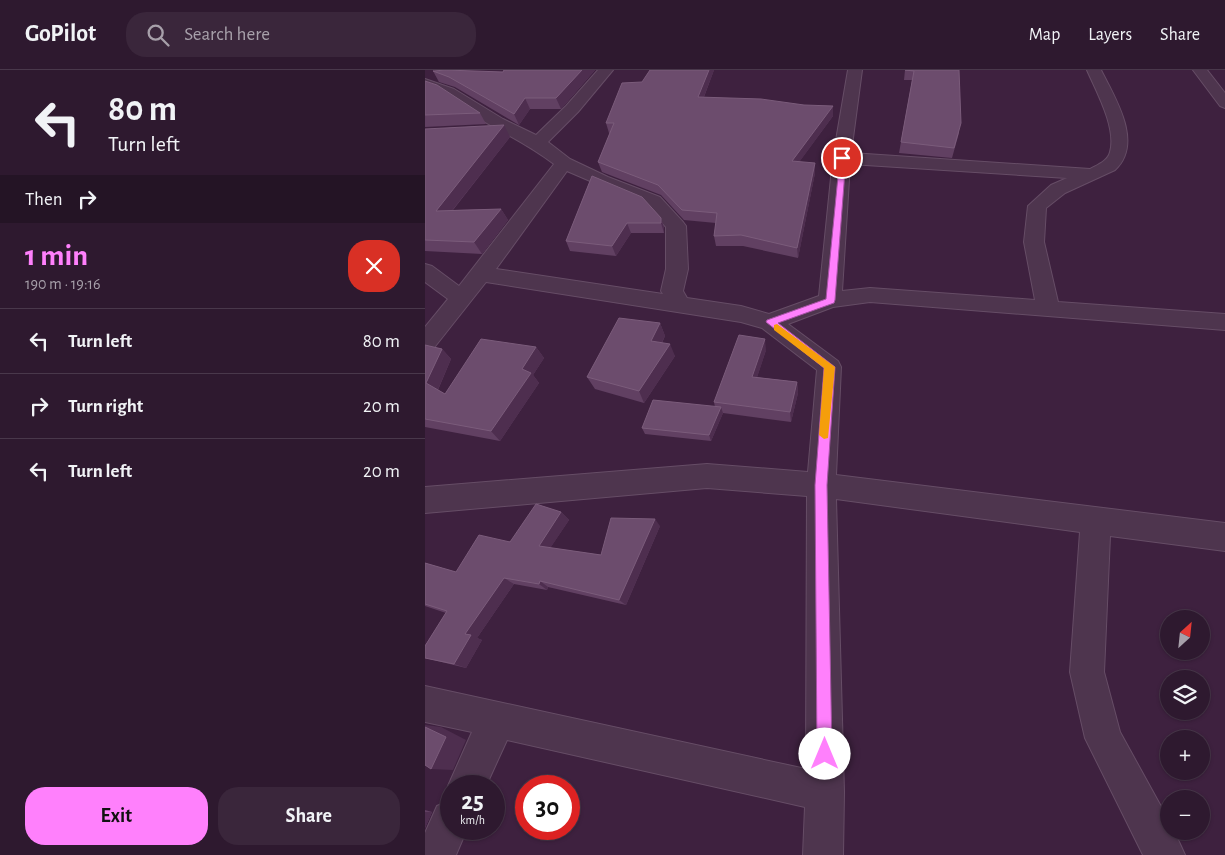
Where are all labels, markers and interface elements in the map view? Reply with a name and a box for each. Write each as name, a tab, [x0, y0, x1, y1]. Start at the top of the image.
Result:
search box	[126, 12, 476, 57]
icon: search	[144, 21, 172, 49]
text: GoPilot	[25, 22, 96, 46]
text: Search here	[184, 25, 270, 44]
text: Map	[1029, 26, 1060, 44]
text: Layers	[1088, 26, 1132, 44]
text: Share	[1160, 26, 1200, 44]
icon: left	[25, 90, 90, 155]
text: 80 m	[108, 92, 177, 127]
text: Turn left	[108, 133, 180, 155]
pin	[821, 137, 863, 179]
icon: arrive	[828, 144, 856, 172]
icon: right	[73, 185, 101, 213]
text: Then	[25, 190, 63, 209]
button: close	[348, 240, 400, 292]
text: 1 min	[25, 241, 88, 271]
text: 190 m · 19:16	[25, 276, 101, 292]
icon: left	[25, 327, 53, 355]
text: Turn left	[68, 332, 132, 351]
text: 80 m	[363, 332, 400, 351]
icon: right	[25, 392, 53, 420]
text: Turn right	[68, 397, 143, 416]
text: 20 m	[363, 397, 400, 416]
icon: left	[25, 457, 53, 485]
text: Turn left	[68, 462, 132, 481]
text: 20 m	[363, 462, 400, 481]
north arrow	[1160, 610, 1210, 660]
map controls	[1160, 610, 1210, 840]
button: layers	[1160, 670, 1210, 720]
position arrow	[798, 727, 850, 779]
button: +	[1160, 730, 1210, 780]
speed limit sign: 30	[515, 775, 580, 840]
button: Exit	[25, 787, 208, 845]
button: Share	[218, 787, 400, 845]
text: 25	[461, 789, 484, 814]
button: −	[1160, 790, 1210, 840]
text: km/h	[460, 814, 485, 826]

